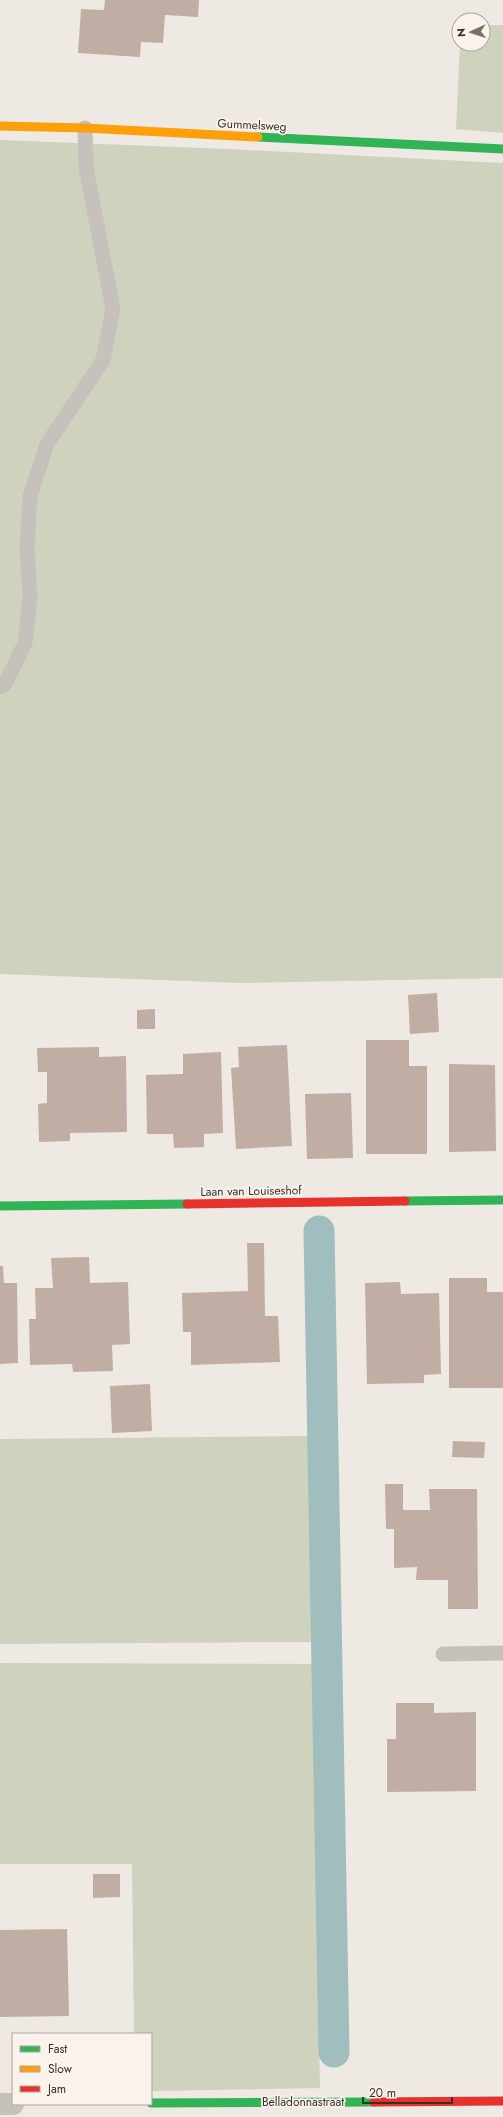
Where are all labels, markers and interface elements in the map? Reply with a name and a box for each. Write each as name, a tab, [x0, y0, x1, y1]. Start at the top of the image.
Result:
north arrow	[451, 12, 491, 52]
text: N	[453, 28, 469, 37]
street label: Gummelsweg	[217, 114, 287, 136]
street label: Laan van Louiseshof	[200, 1181, 302, 1201]
legend	[12, 2033, 152, 2105]
text: Fast	[48, 2040, 67, 2058]
text: Slow	[48, 2060, 73, 2078]
scale bar	[363, 2079, 452, 2105]
text: Jam	[46, 2080, 66, 2098]
text: 20 m	[369, 2084, 396, 2102]
street label: Belladonnastraat	[262, 2093, 344, 2111]

